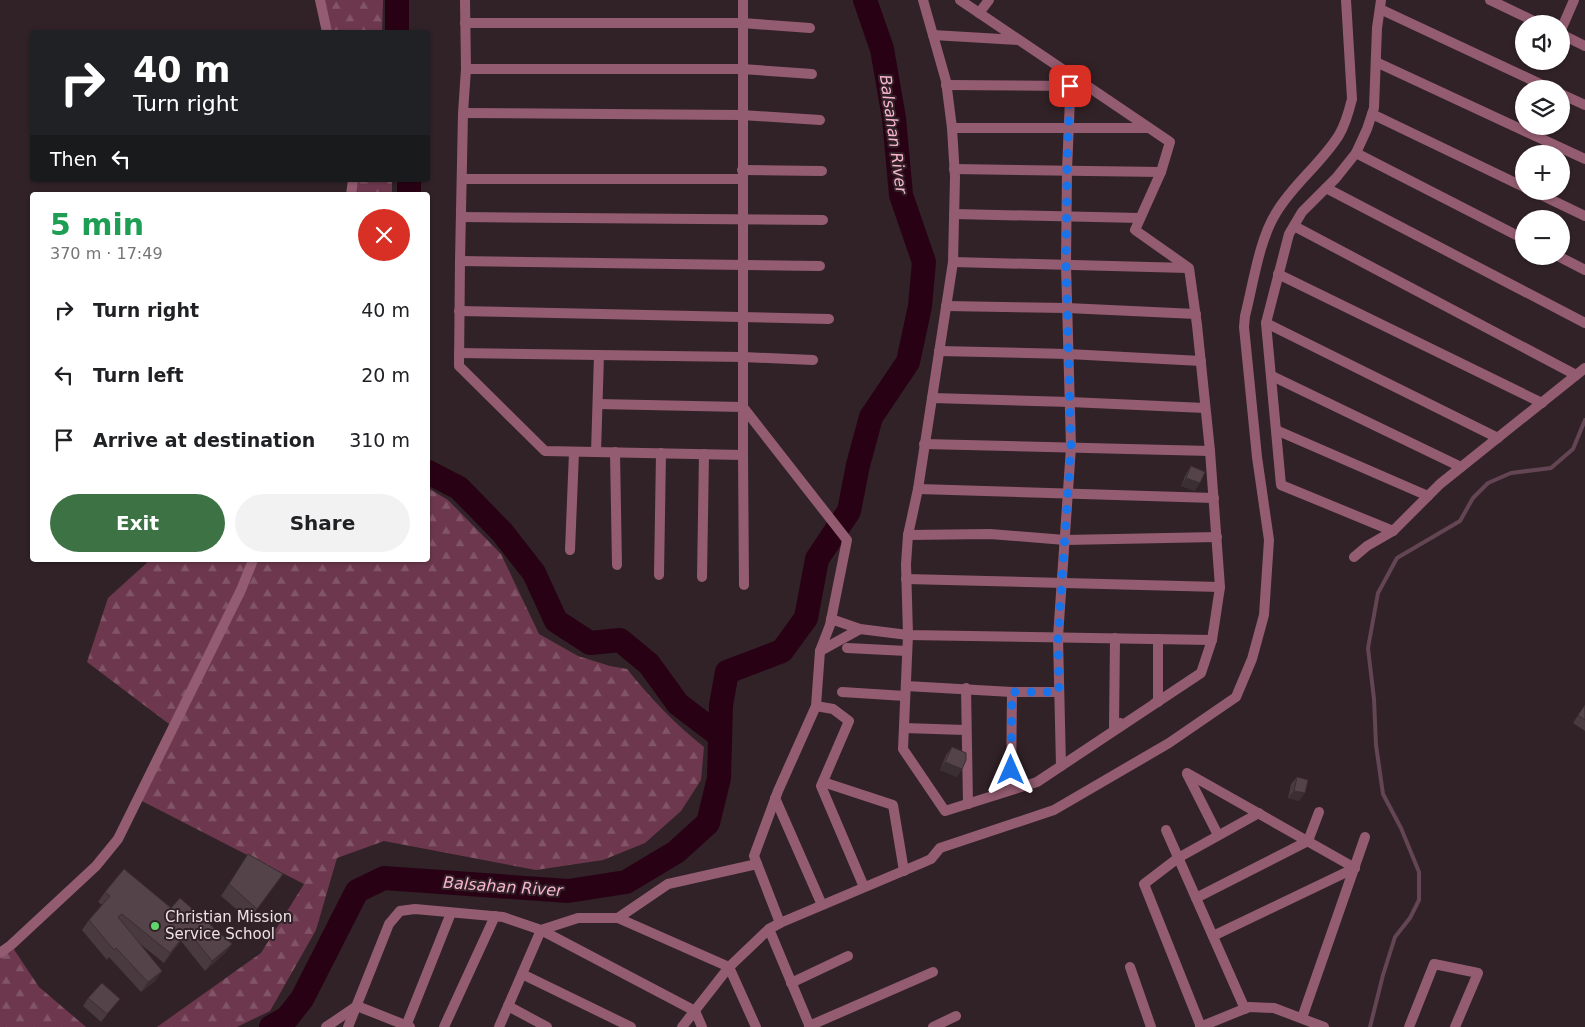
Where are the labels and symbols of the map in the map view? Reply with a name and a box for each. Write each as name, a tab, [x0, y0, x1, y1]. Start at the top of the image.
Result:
pin	[1049, 65, 1091, 107]
water label: Balsahan River	[876, 73, 911, 196]
position arrow	[984, 743, 1036, 795]
water label: Balsahan River	[442, 873, 565, 900]
place label: Christian Mission Service School	[165, 908, 292, 943]
marker: Christian Mission Service School	[149, 920, 161, 932]

